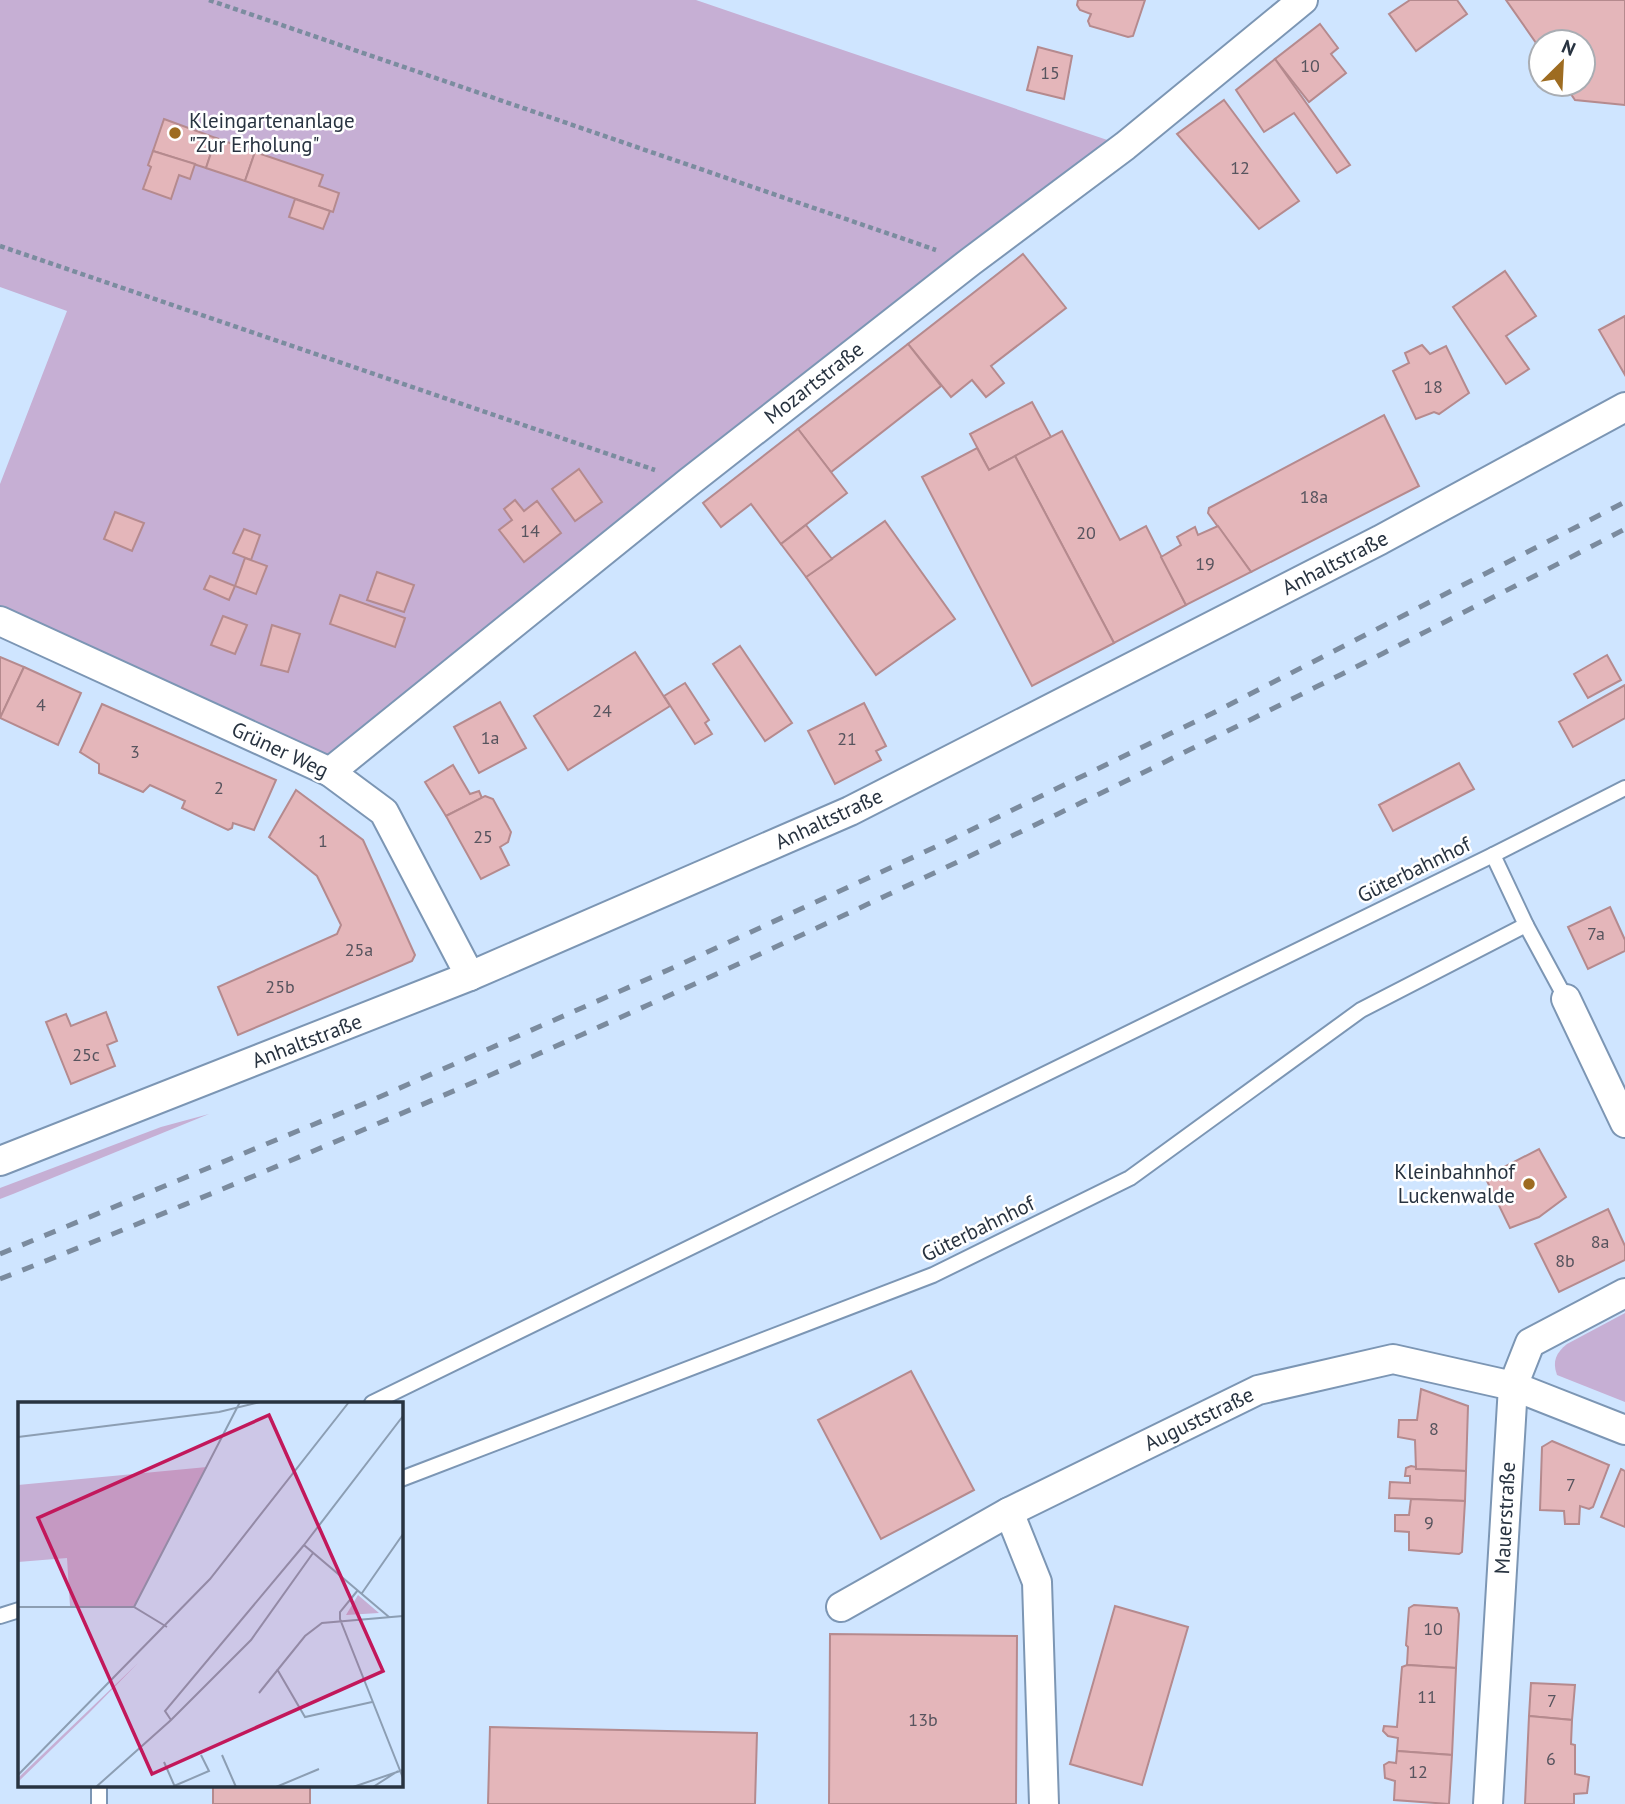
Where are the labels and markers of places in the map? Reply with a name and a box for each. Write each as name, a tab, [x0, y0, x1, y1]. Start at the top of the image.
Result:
place label: Kleingartenanlage "Zur Erholung"	[189, 107, 355, 158]
marker: Kleingartenanlage "Zur Erholung"	[167, 125, 183, 141]
place label: Kleinbahnhof Luckenwalde	[1394, 1158, 1516, 1209]
marker: Kleinbahnhof Luckenwalde	[1521, 1176, 1537, 1192]

